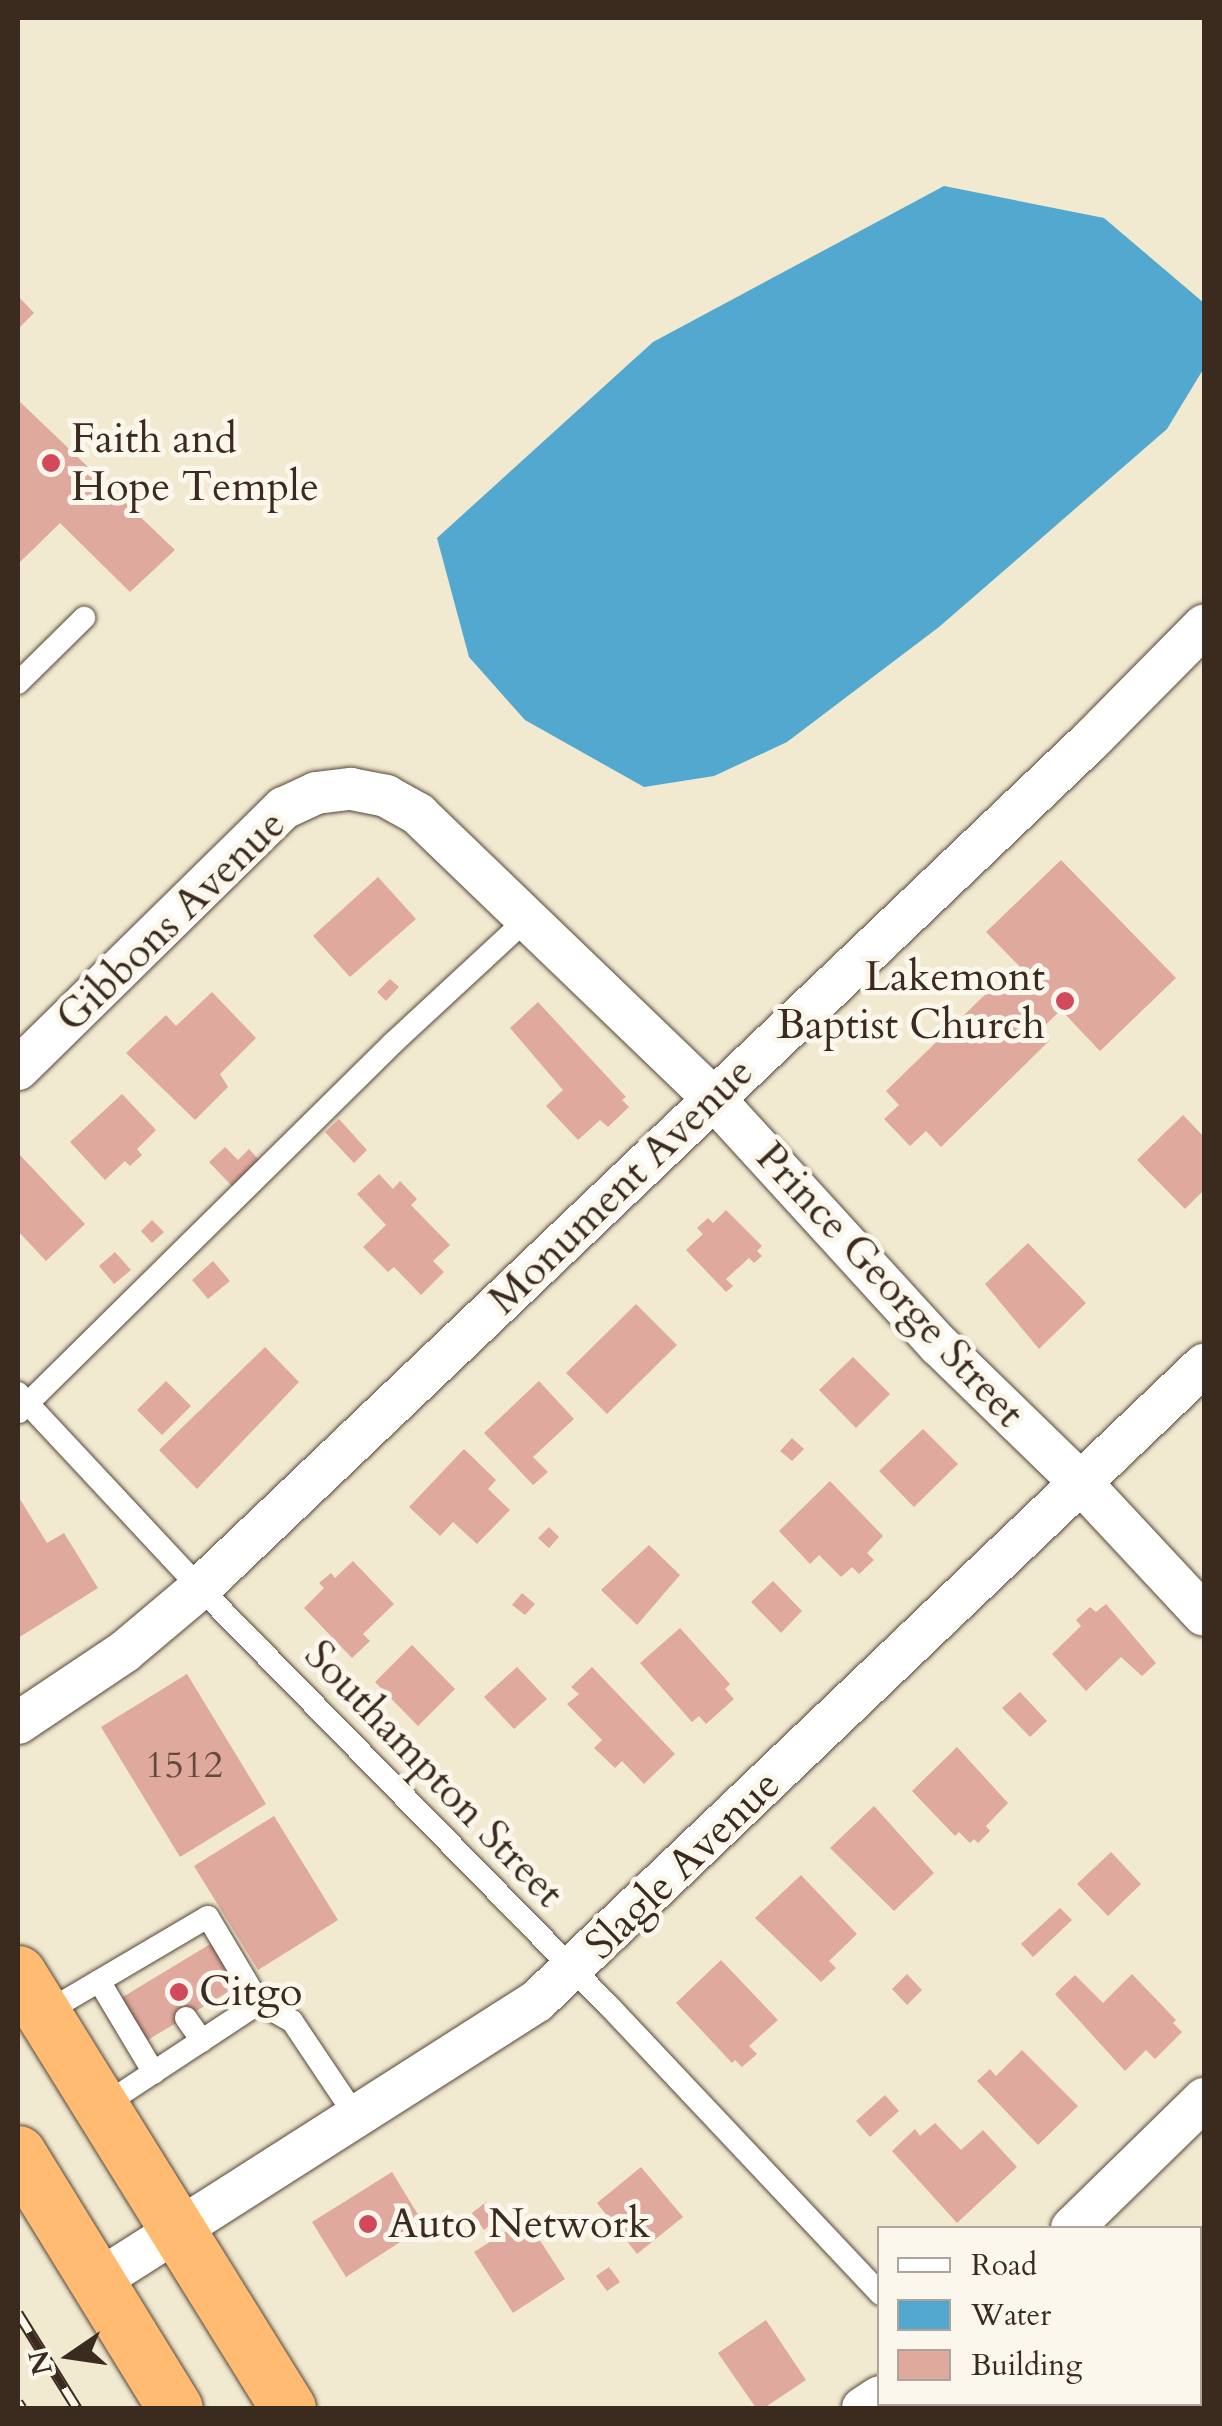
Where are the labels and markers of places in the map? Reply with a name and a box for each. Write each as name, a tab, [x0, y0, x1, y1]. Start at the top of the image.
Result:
place label: Faith and Hope Temple	[71, 414, 319, 512]
marker: Faith and Hope Temple	[40, 452, 62, 474]
place label: Lakemont Baptist Church	[777, 952, 1045, 1050]
marker: Lakemont Baptist Church	[1054, 990, 1076, 1012]
place label: Citgo	[199, 1967, 302, 2017]
marker: Citgo	[168, 1981, 190, 2003]
place label: Auto Network	[388, 2199, 651, 2249]
marker: Auto Network	[357, 2213, 379, 2235]

